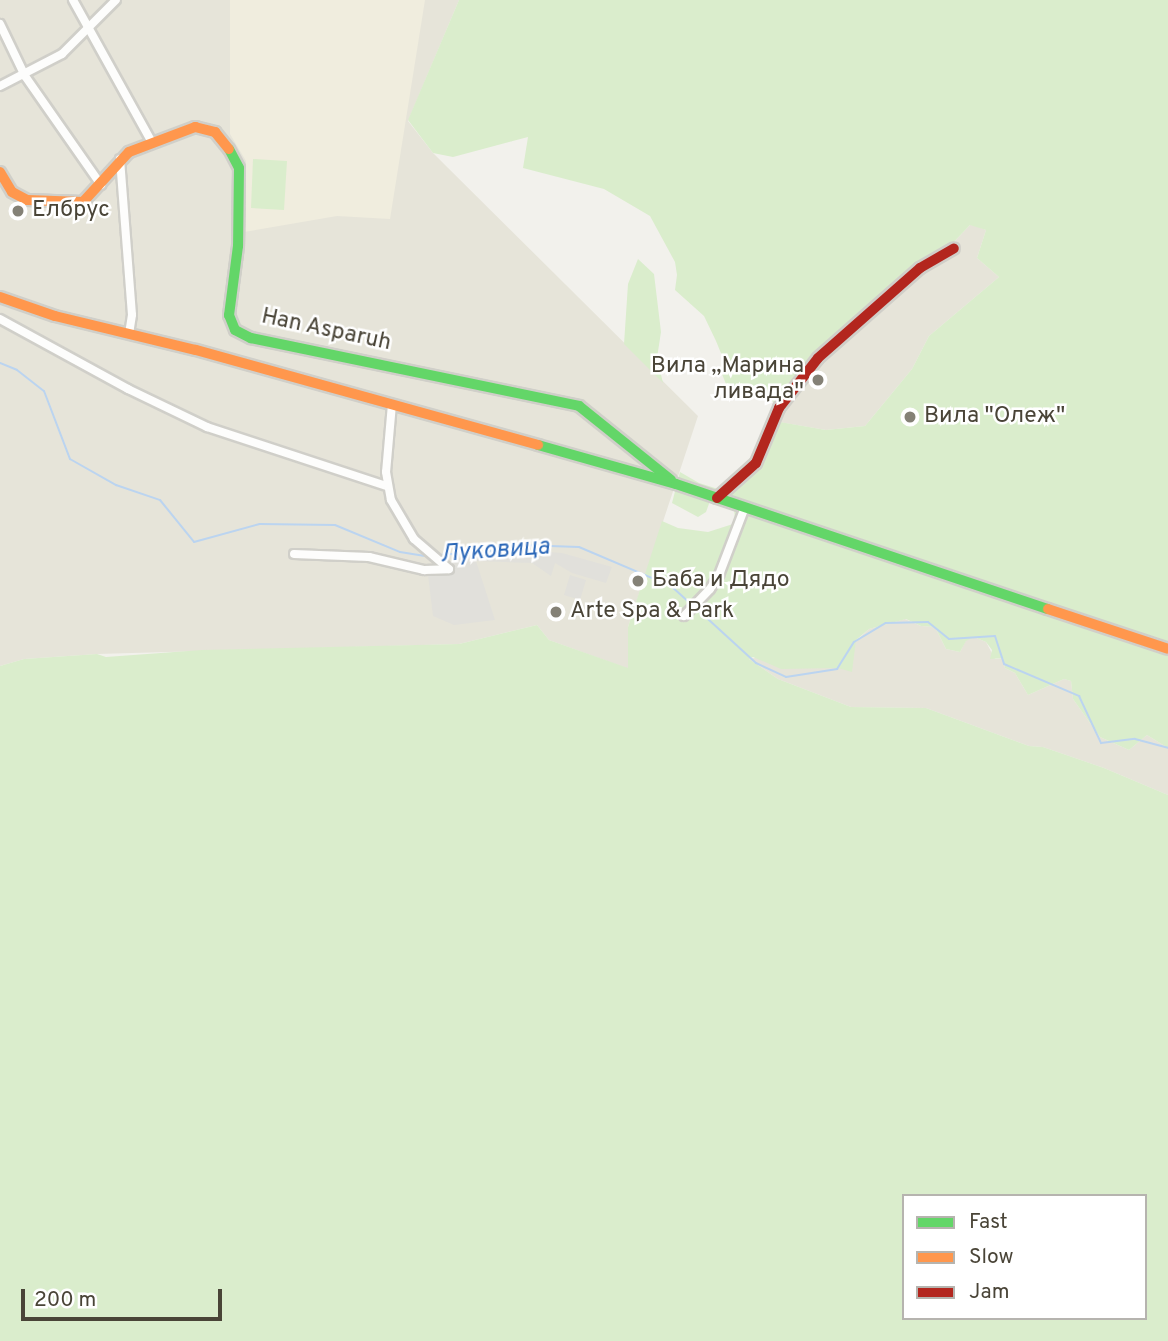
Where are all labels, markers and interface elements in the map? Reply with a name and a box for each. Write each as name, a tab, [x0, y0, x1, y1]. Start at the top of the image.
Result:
place label: Елбрус	[32, 197, 110, 225]
marker: Елбрус	[10, 203, 26, 219]
street label: Han Asparuh	[258, 304, 394, 358]
place label: Вила ,,Марина ливада''	[651, 353, 804, 407]
marker: Вила ,,Марина ливада''	[810, 372, 826, 388]
place label: Вила "Олеж"	[924, 403, 1065, 431]
marker: Вила "Олеж"	[902, 409, 918, 425]
water label: Луковица	[439, 534, 551, 570]
place label: Баба и Дядо	[652, 567, 790, 595]
marker: Баба и Дядо	[630, 573, 646, 589]
place label: Arte Spa & Park	[570, 598, 734, 626]
marker: Arte Spa & Park	[548, 604, 564, 620]
legend	[902, 1194, 1147, 1320]
text: Fast	[969, 1209, 1008, 1236]
text: Slow	[969, 1244, 1014, 1271]
scale bar	[24, 1274, 226, 1318]
text: Jam	[969, 1279, 1010, 1306]
text: 200 m	[34, 1287, 96, 1314]

